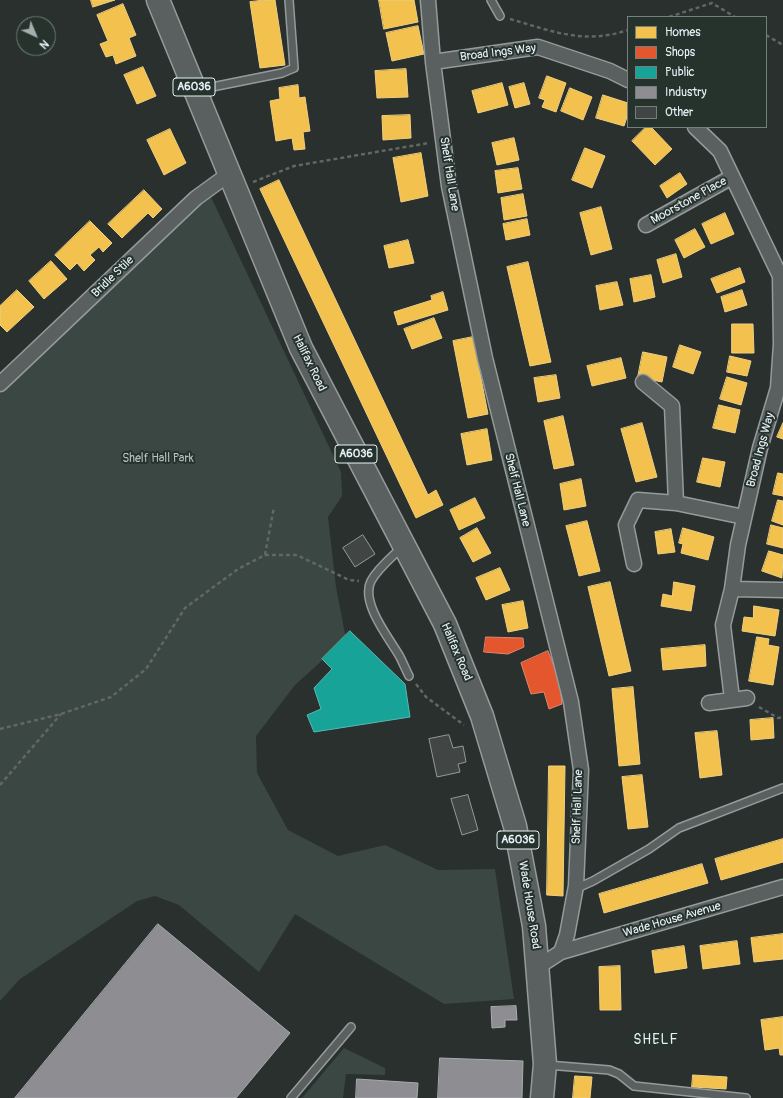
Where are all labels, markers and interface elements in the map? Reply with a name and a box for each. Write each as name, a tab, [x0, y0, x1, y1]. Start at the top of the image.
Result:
north arrow	[16, 16, 56, 56]
legend	[627, 16, 767, 128]
text: Homes	[665, 25, 701, 40]
text: N	[37, 37, 51, 52]
street label: Broad Ings Way	[459, 41, 537, 65]
text: Shops	[665, 45, 695, 60]
text: Public	[665, 65, 695, 80]
road number: A6036	[173, 78, 215, 96]
text: Industry	[665, 85, 707, 100]
text: Other	[665, 105, 693, 120]
street label: Shelf Hall Lane	[436, 136, 462, 212]
street label: Moorstone Place	[648, 174, 730, 228]
street label: Bridle Stile	[89, 253, 137, 301]
street label: Halifax Road	[289, 332, 329, 394]
street label: Broad Ings Way	[744, 411, 778, 489]
road number: A6036	[335, 445, 377, 463]
park label: Shelf Hall Park	[122, 452, 194, 466]
street label: Shelf Hall Lane	[501, 452, 533, 528]
street label: Halifax Road	[437, 621, 475, 683]
street label: Shelf Hall Lane	[569, 769, 587, 845]
road number: A6036	[497, 831, 539, 849]
street label: Wade House Road	[515, 860, 543, 950]
street label: Wade House Avenue	[621, 899, 723, 941]
district label: SHELF	[633, 1032, 679, 1048]

